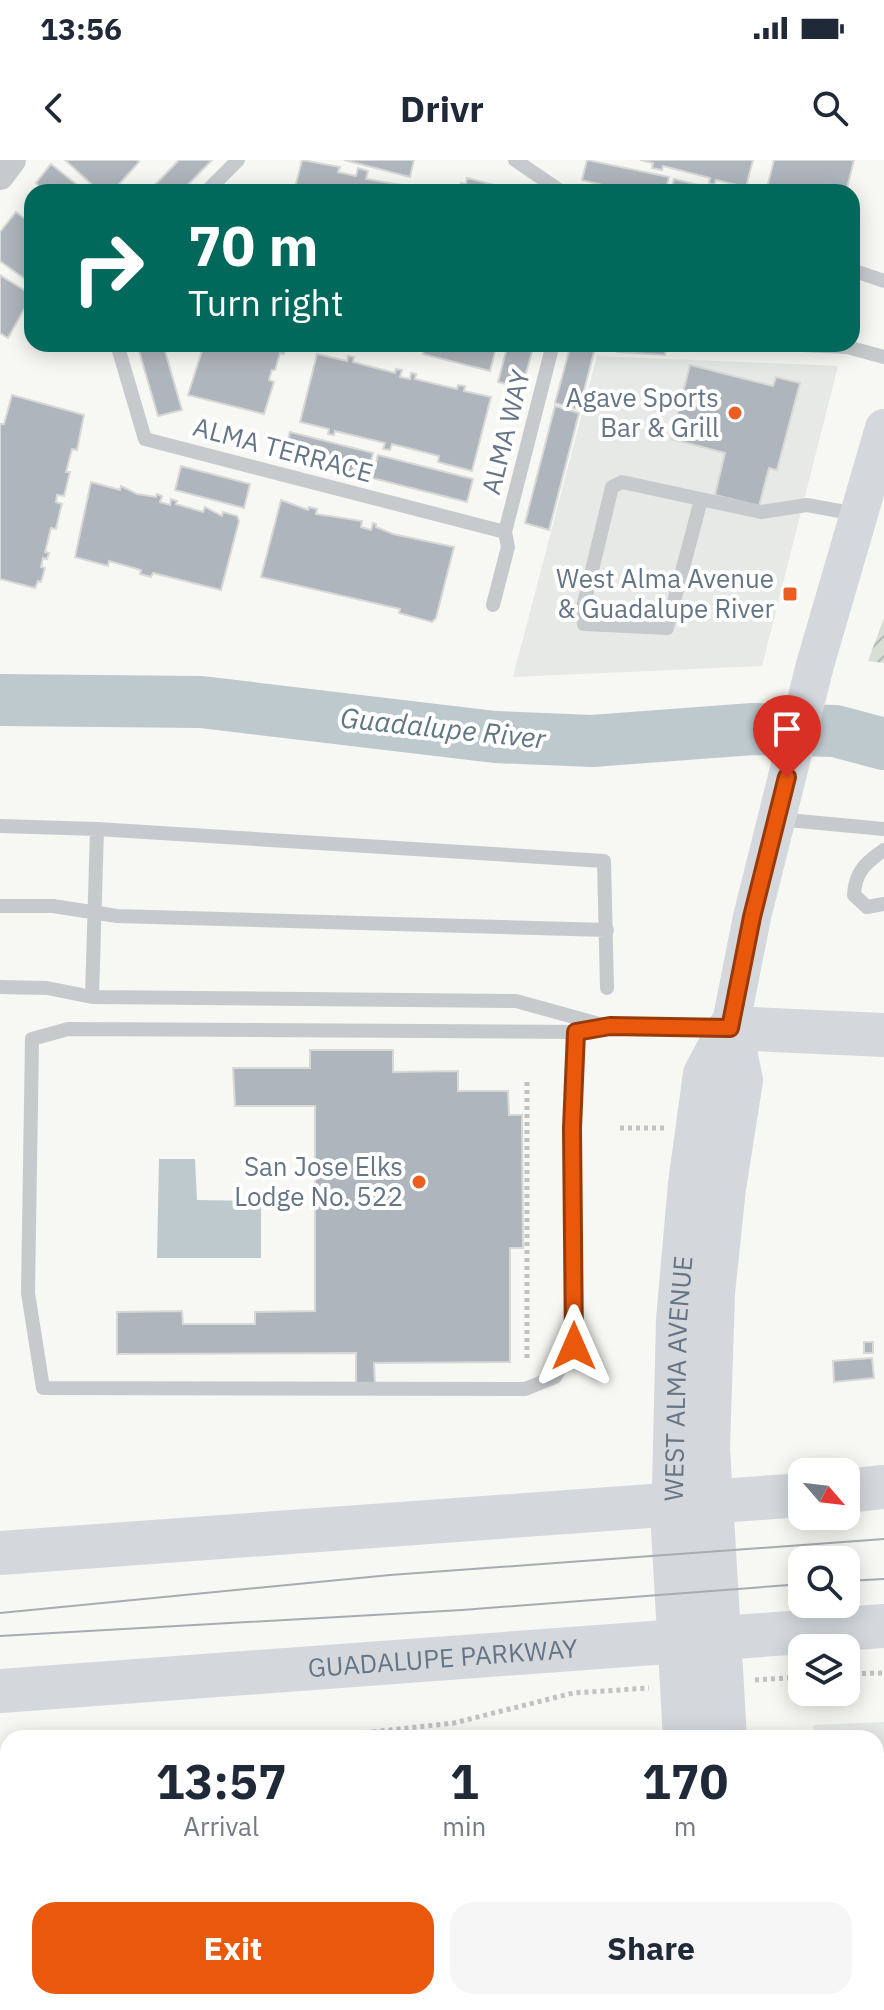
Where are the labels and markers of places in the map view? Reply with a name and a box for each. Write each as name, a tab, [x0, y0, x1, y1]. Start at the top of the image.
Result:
place label: Agave Sports Bar & Grill	[566, 380, 719, 444]
marker: Agave Sports Bar & Grill	[726, 404, 744, 422]
place label: West Alma Avenue & Guadalupe River	[556, 561, 774, 625]
marker: West Alma Avenue & Guadalupe River	[781, 585, 799, 603]
pin	[753, 695, 821, 777]
place label: San Jose Elks Lodge No. 522	[234, 1149, 403, 1213]
marker: San Jose Elks Lodge No. 522	[410, 1173, 428, 1191]

